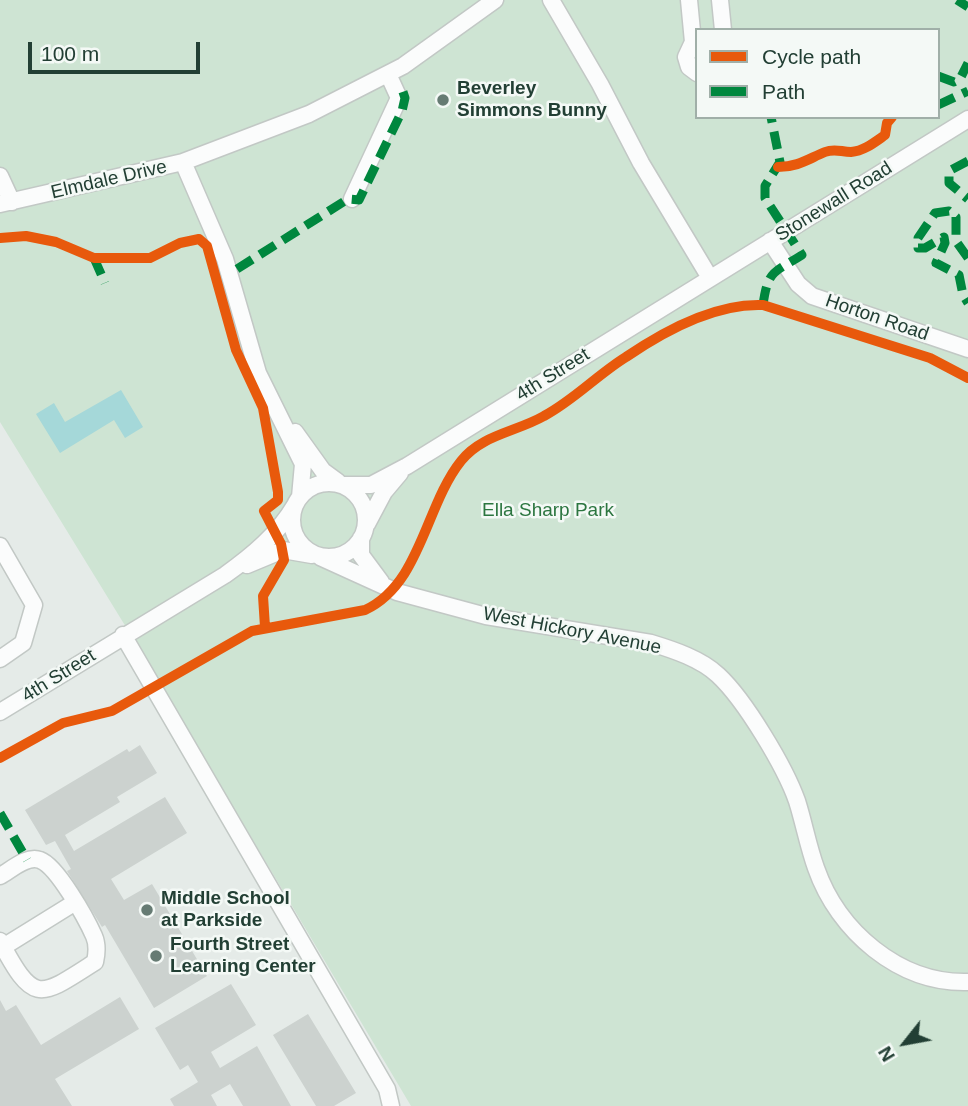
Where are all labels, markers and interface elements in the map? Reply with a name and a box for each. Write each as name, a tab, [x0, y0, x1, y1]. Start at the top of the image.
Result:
scale bar	[32, 28, 203, 72]
legend	[695, 28, 940, 119]
text: 100 m	[41, 42, 99, 65]
text: Cycle path	[762, 45, 861, 68]
place label: Beverley Simmons Bunny	[457, 78, 607, 122]
text: Path	[762, 80, 805, 103]
marker: Beverley Simmons Bunny	[435, 92, 451, 108]
street label: Elmdale Drive	[49, 156, 169, 204]
street label: Stonewall Road	[772, 157, 896, 247]
street label: Horton Road	[822, 290, 932, 346]
street label: 4th Street	[512, 344, 594, 406]
park label: Ella Sharp Park	[482, 500, 614, 522]
street label: West Hickory Avenue	[481, 603, 663, 659]
street label: 4th Street	[18, 645, 100, 707]
place label: Middle School at Parkside	[161, 888, 290, 932]
marker: Middle School at Parkside	[139, 902, 155, 918]
place label: Fourth Street Learning Center	[170, 934, 316, 978]
marker: Fourth Street Learning Center	[148, 948, 164, 964]
north arrow	[870, 1008, 940, 1078]
text: N	[874, 1043, 899, 1065]

